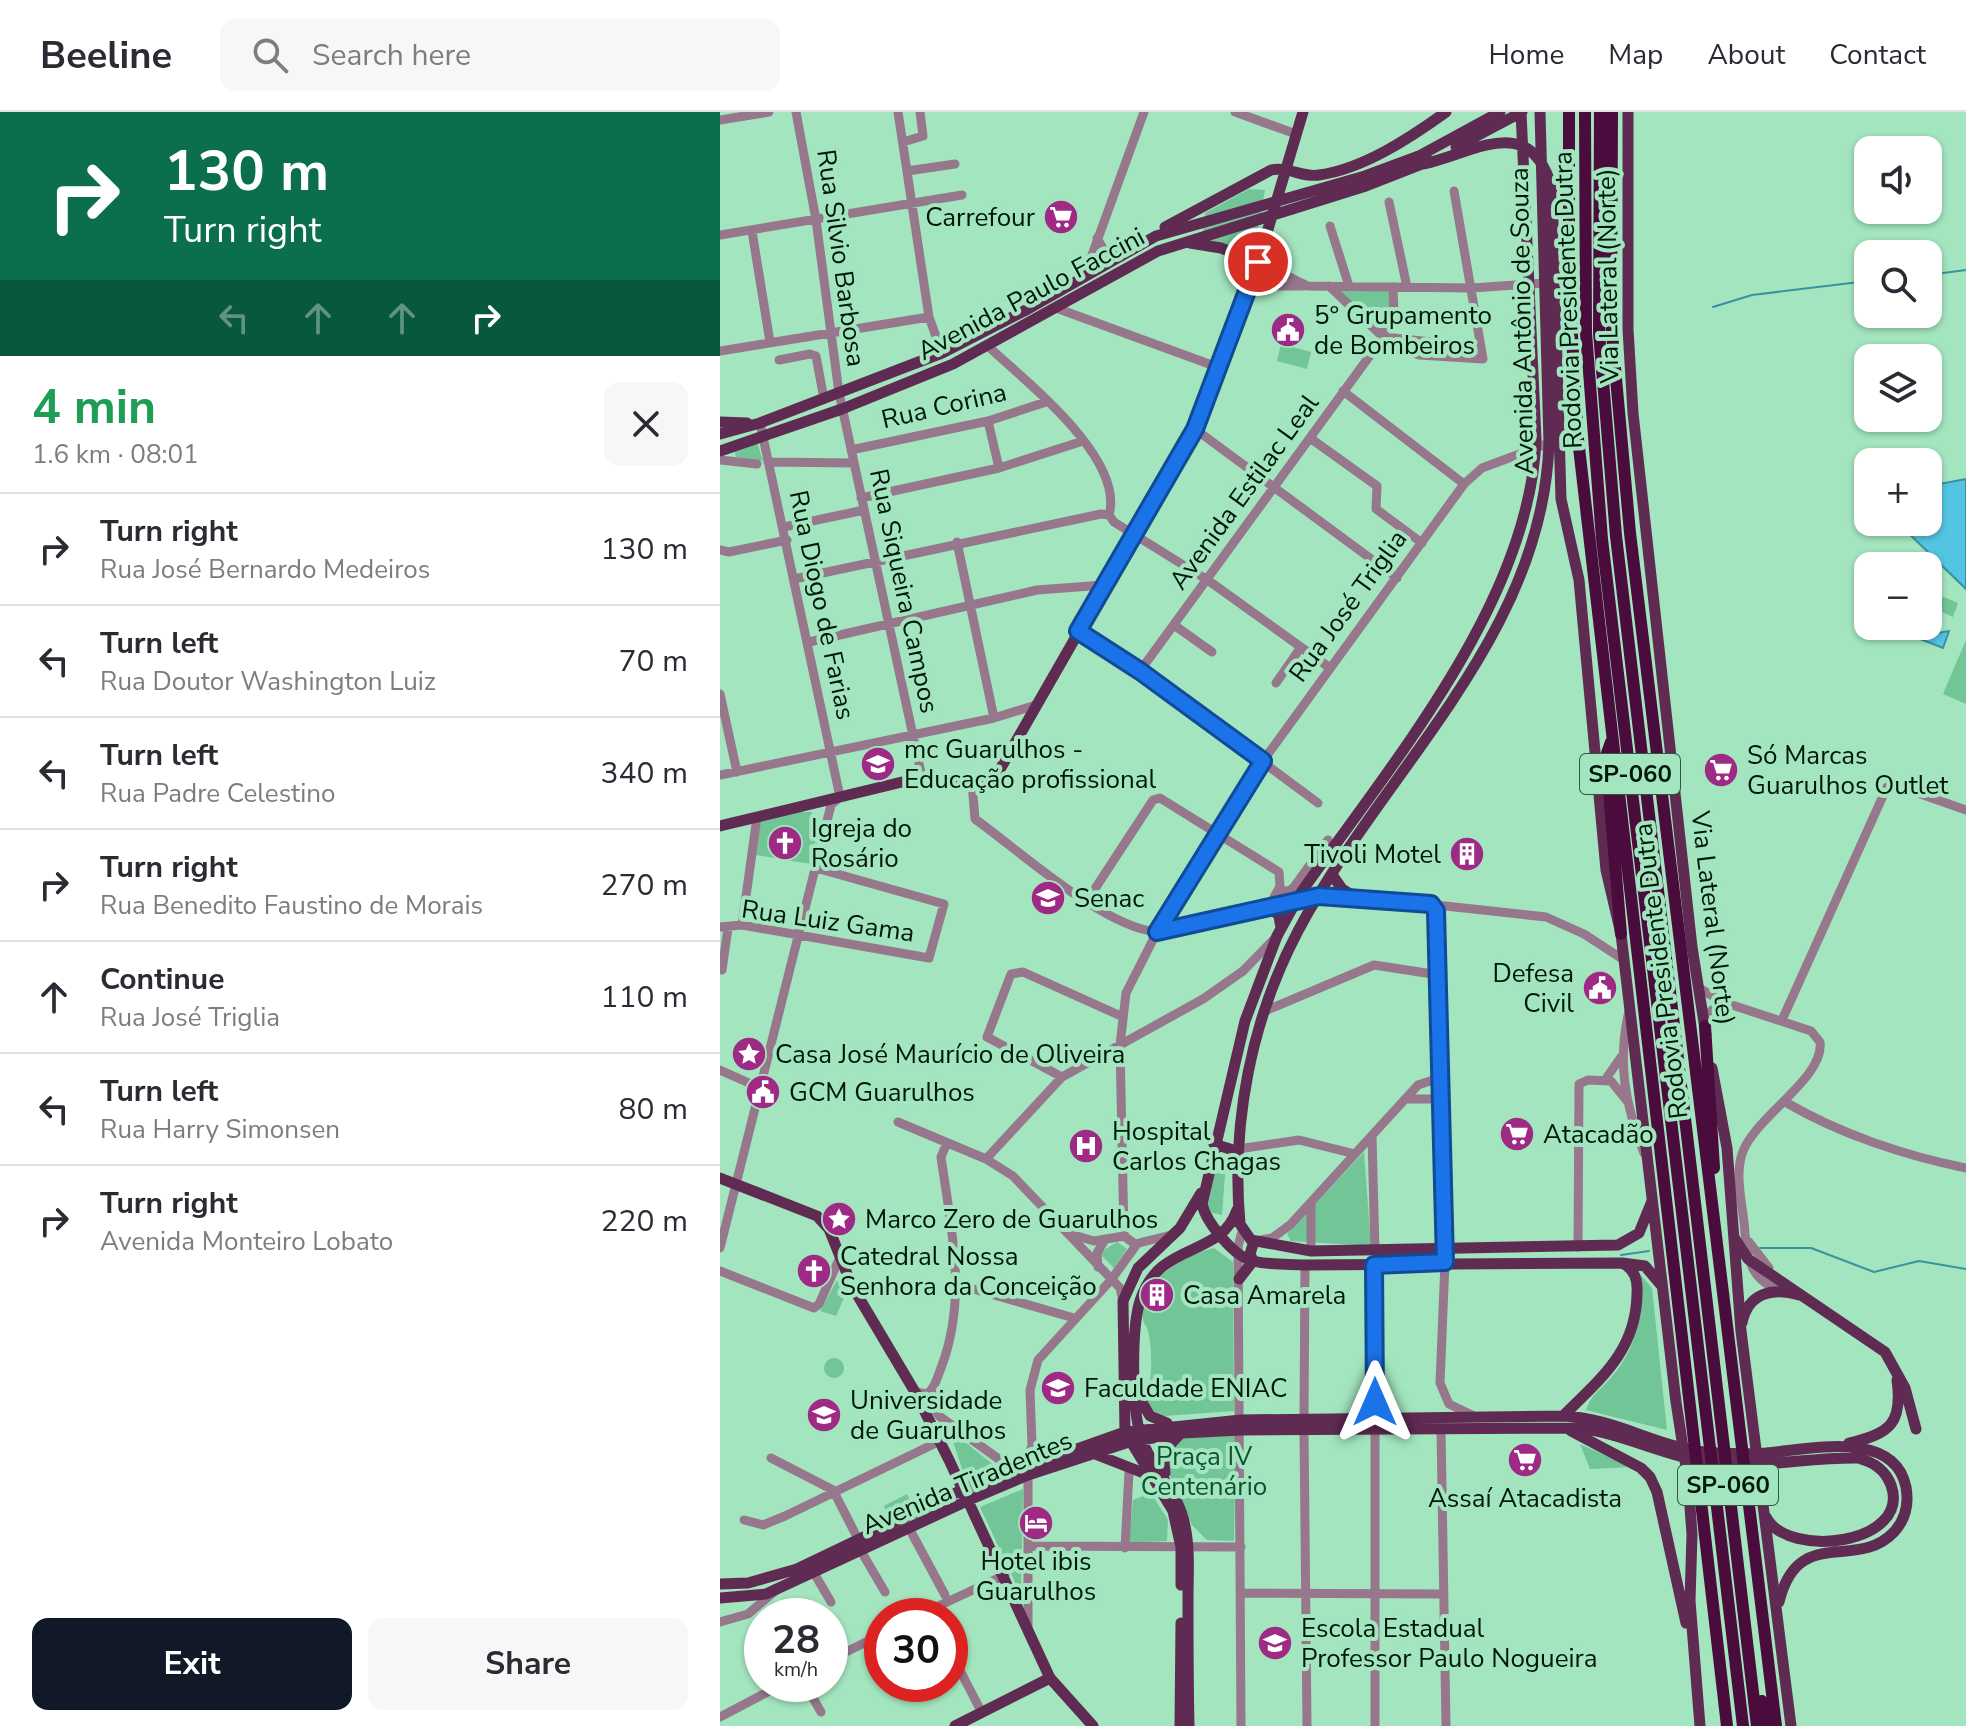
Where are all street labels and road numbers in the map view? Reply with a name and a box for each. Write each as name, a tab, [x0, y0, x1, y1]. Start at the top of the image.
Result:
street label: Rua Silvio Barbosa	[808, 147, 874, 369]
street label: Rodovia Presidente Dutra	[1545, 151, 1591, 449]
street label: Avenida Antônio de Souza	[1502, 167, 1542, 475]
street label: Via Lateral (Norte)	[1589, 168, 1627, 385]
street label: Avenida Paulo Faccini	[911, 219, 1151, 369]
street label: Rua Corina	[878, 375, 1010, 437]
street label: Avenida Estilac Leal	[1161, 387, 1327, 597]
street label: Rua Siqueira Campos	[861, 466, 947, 716]
street label: Rua Diogo de Farias	[781, 487, 863, 723]
street label: Rua José Triglia	[1281, 523, 1415, 689]
road number: SP-060	[1580, 754, 1680, 794]
street label: Via Lateral (Norte)	[1682, 808, 1743, 1027]
street label: Rodovia Presidente Dutra	[1625, 821, 1697, 1121]
street label: Rua Luiz Gama	[739, 892, 917, 950]
street label: Avenida Tiradentes	[856, 1423, 1078, 1543]
road number: SP-060	[1678, 1465, 1778, 1505]

